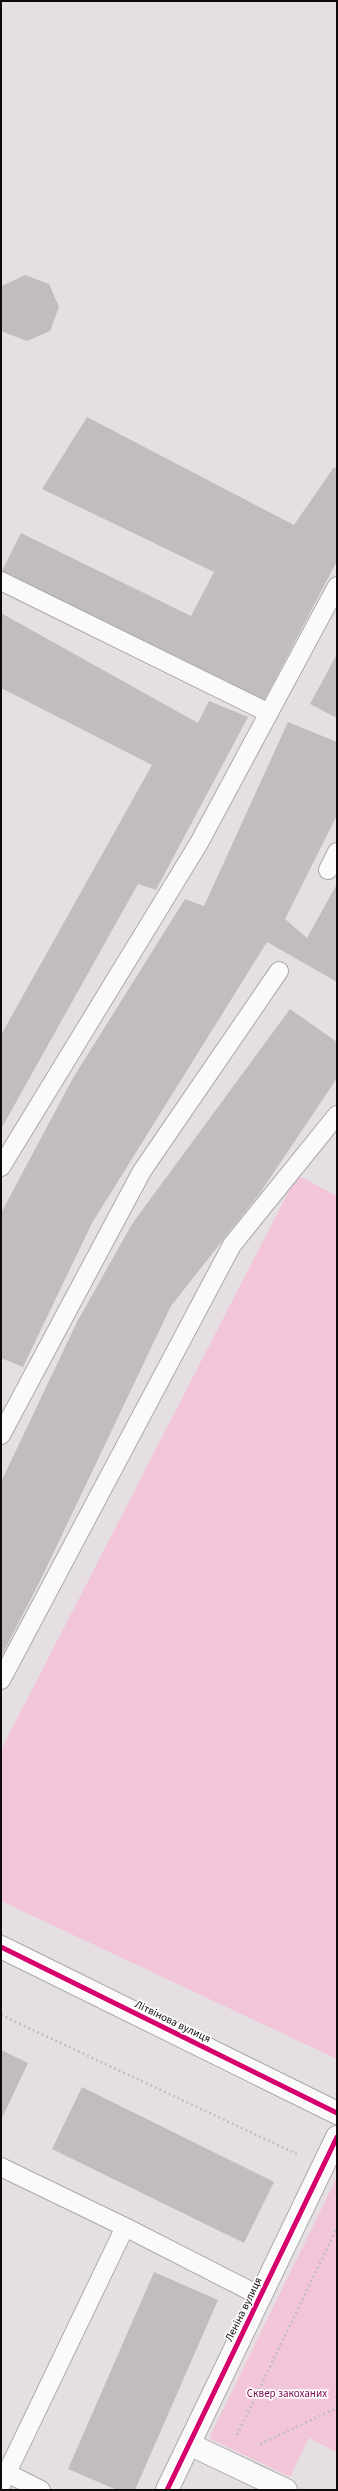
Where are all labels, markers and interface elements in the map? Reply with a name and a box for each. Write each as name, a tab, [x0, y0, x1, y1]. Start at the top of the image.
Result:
street label: Літвінова вулиця	[132, 1997, 213, 2046]
street label: Леніна вулиця	[221, 2275, 265, 2344]
park label: Сквер закоханих	[247, 2386, 327, 2401]

